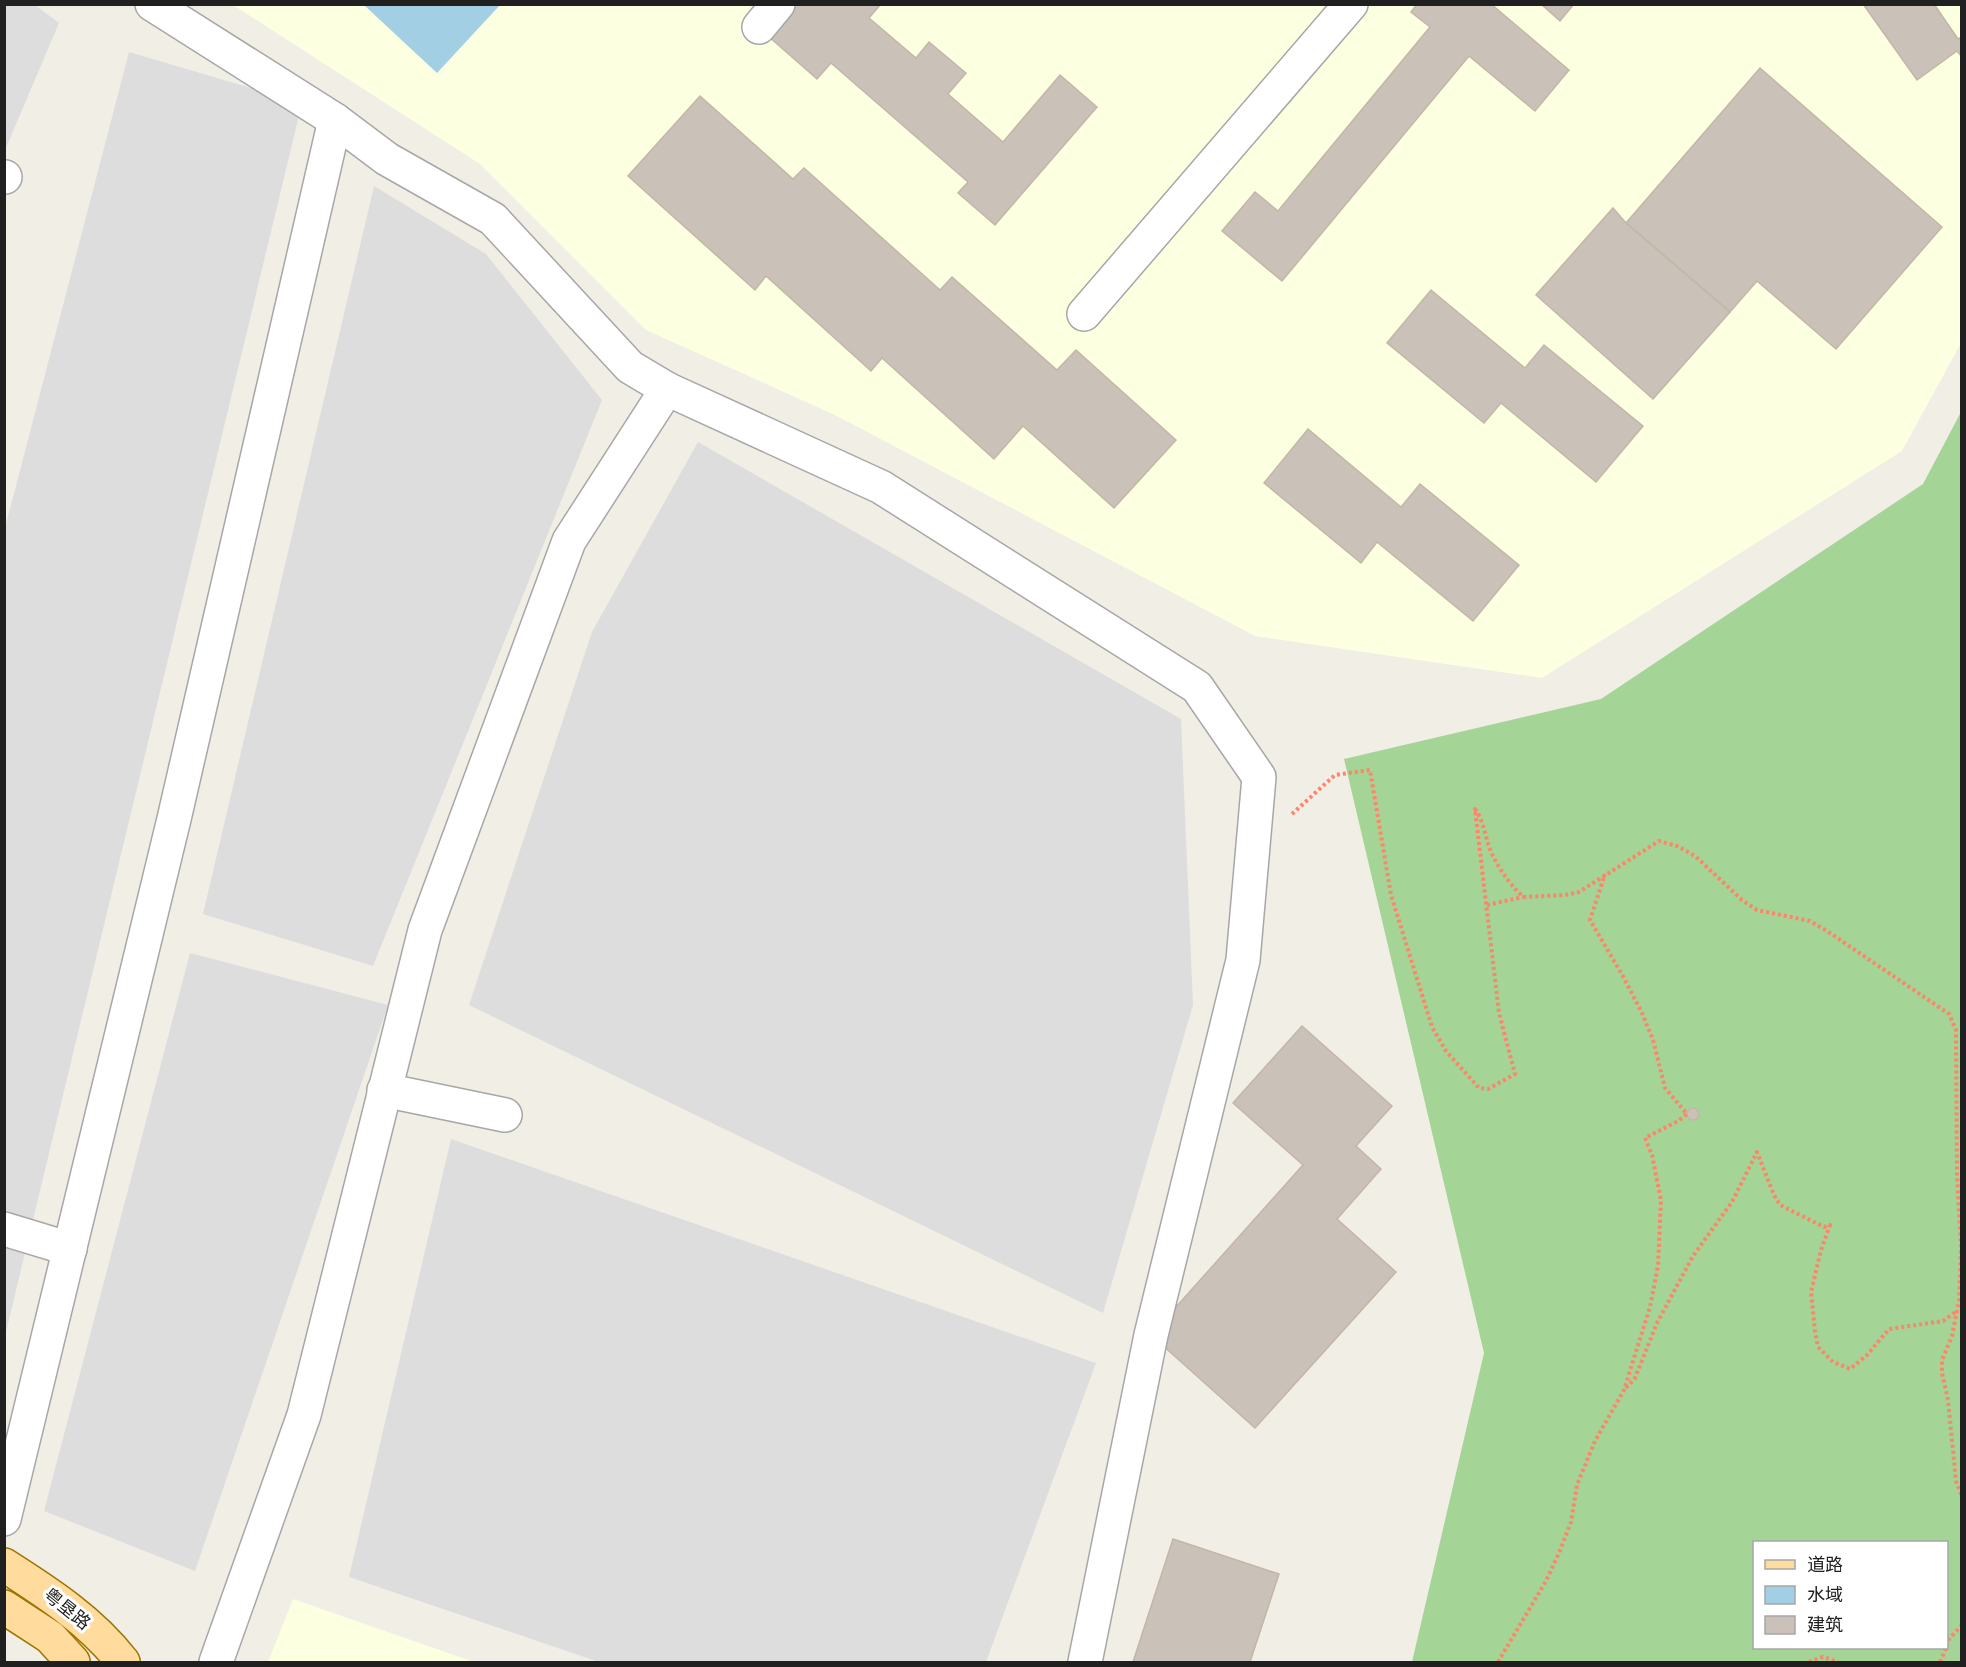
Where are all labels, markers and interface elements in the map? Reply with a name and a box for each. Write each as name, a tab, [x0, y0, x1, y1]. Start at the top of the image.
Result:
legend	[1753, 1541, 1948, 1649]
text: 道路	[1807, 1553, 1843, 1577]
street label: 粤垦路	[38, 1583, 96, 1635]
text: 水域	[1807, 1583, 1843, 1607]
text: 建筑	[1807, 1613, 1843, 1637]

